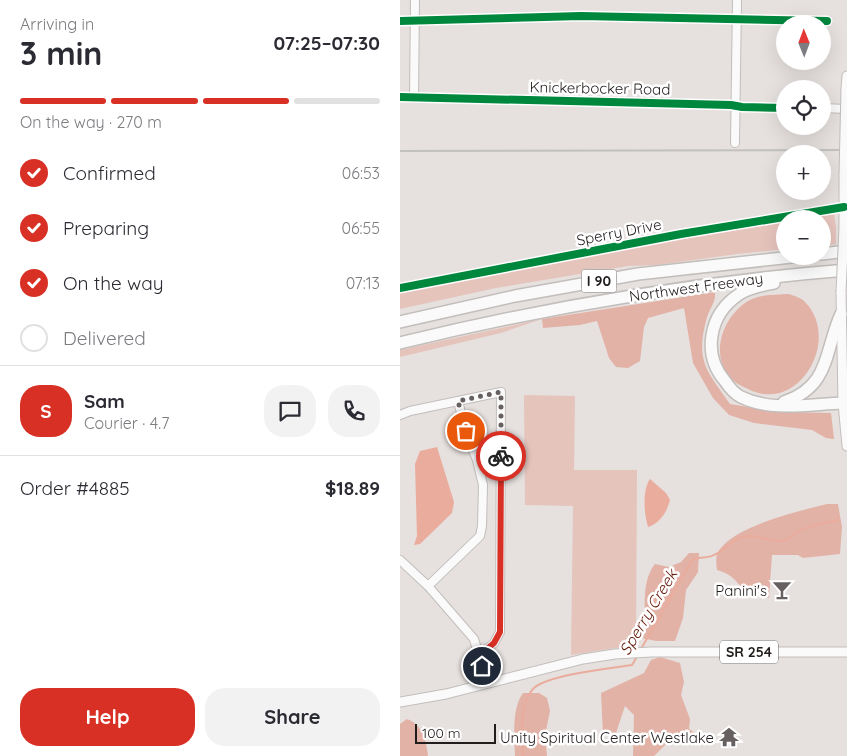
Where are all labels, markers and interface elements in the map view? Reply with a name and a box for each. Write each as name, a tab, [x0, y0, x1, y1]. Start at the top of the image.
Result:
text: Arriving in	[20, 14, 94, 34]
north arrow	[776, 15, 831, 70]
map controls	[776, 15, 831, 265]
text: 07:25–07:30	[274, 31, 380, 55]
text: 3 min	[20, 33, 102, 73]
street label: Knickerbocker Road	[529, 77, 671, 99]
button: locate	[776, 80, 831, 135]
text: On the way · 270 m	[20, 112, 162, 132]
button: +	[776, 145, 831, 200]
icon: check	[20, 159, 48, 187]
text: Confirmed	[63, 161, 156, 185]
text: 06:53	[342, 163, 380, 183]
button: −	[776, 210, 831, 265]
icon: check	[20, 214, 48, 242]
street label: Sperry Drive	[575, 214, 663, 250]
text: Preparing	[63, 216, 149, 240]
text: 06:55	[341, 218, 380, 238]
street label: Northwest Freeway	[628, 268, 764, 306]
icon: check	[20, 269, 48, 297]
road number: I 90	[582, 270, 616, 292]
text: On the way	[63, 271, 164, 295]
text: 07:13	[346, 273, 380, 293]
text: Delivered	[63, 326, 146, 350]
button: chat	[264, 385, 316, 437]
button: phone	[328, 385, 380, 437]
text: Sam	[84, 389, 125, 413]
text: S	[40, 399, 52, 423]
pin	[445, 410, 487, 452]
text: Courier · 4.7	[84, 413, 169, 433]
icon: bag	[452, 417, 480, 445]
courier	[476, 431, 526, 481]
icon: bike	[487, 442, 515, 470]
text: Order #4885	[20, 476, 130, 500]
text: $18.89	[325, 476, 380, 500]
water label: Sperry Creek	[615, 564, 682, 658]
bar icon: Panini's	[771, 579, 793, 601]
place label: Panini's	[715, 581, 767, 600]
road number: SR 254	[720, 640, 778, 664]
pin	[461, 645, 503, 687]
icon: home	[468, 652, 496, 680]
button: Help	[20, 688, 195, 746]
button: Share	[205, 688, 380, 746]
scale bar	[415, 721, 496, 744]
text: 100 m	[422, 724, 460, 742]
temple icon: Unity Spiritual Center Westlake	[718, 726, 740, 748]
place label: Unity Spiritual Center Westlake	[500, 728, 714, 747]

